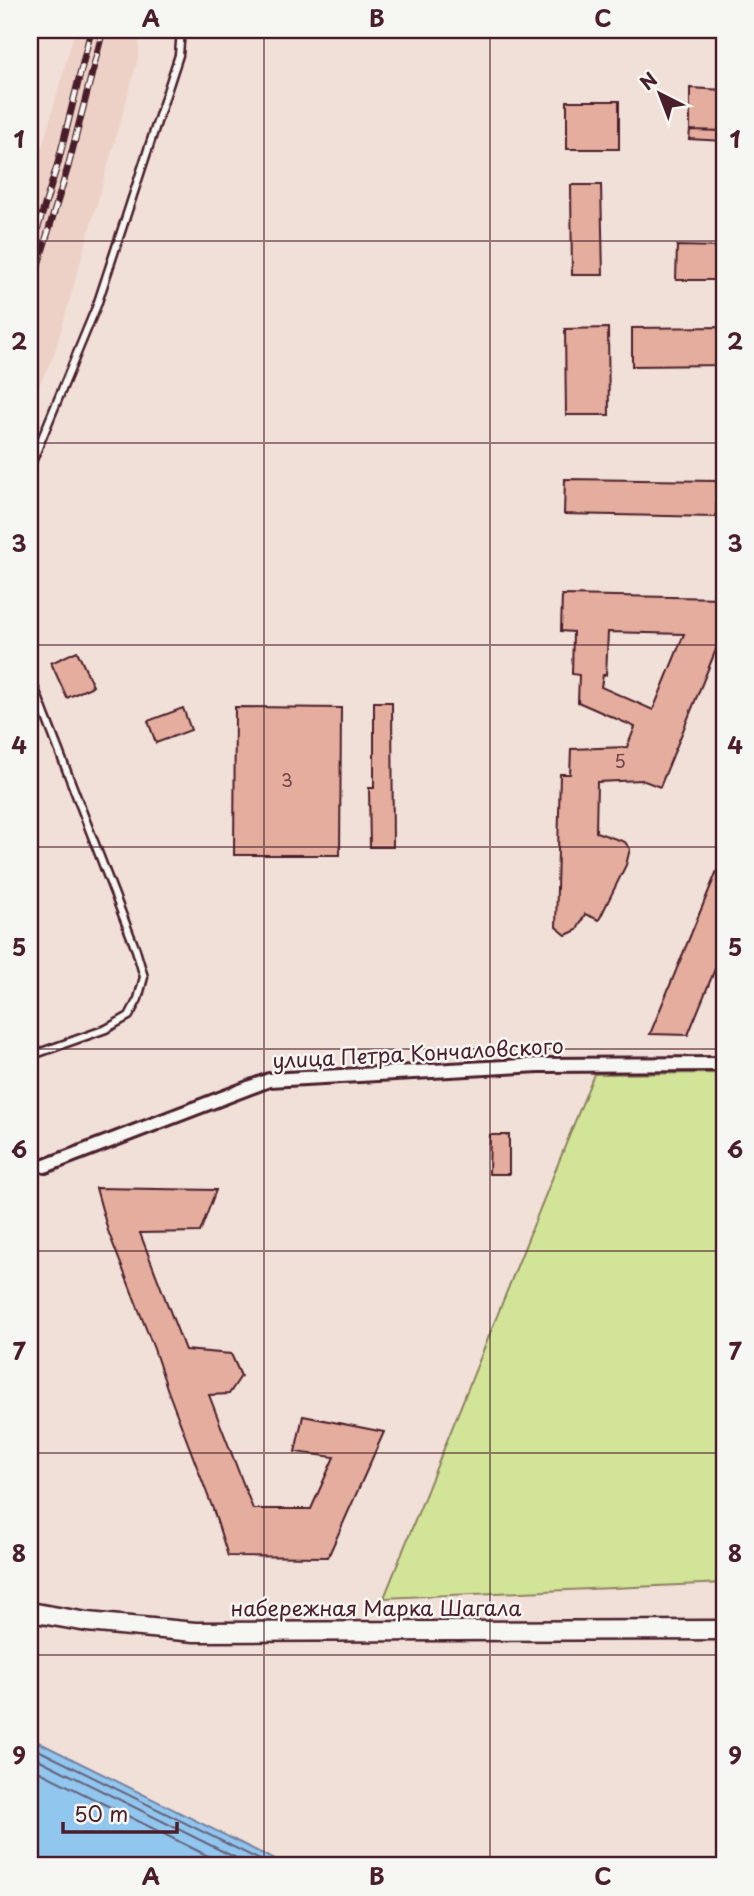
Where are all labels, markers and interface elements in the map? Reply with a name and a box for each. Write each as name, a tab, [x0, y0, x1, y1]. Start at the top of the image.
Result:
text: A	[142, 0, 160, 35]
text: B	[369, 0, 385, 35]
text: C	[594, 0, 612, 35]
north arrow	[624, 60, 694, 130]
text: N	[633, 65, 663, 96]
text: 1	[14, 121, 25, 156]
text: 1	[730, 121, 741, 156]
text: 2	[11, 323, 27, 358]
text: 2	[727, 323, 743, 358]
text: 3	[11, 525, 27, 560]
text: 3	[727, 525, 743, 560]
text: 4	[11, 727, 27, 762]
text: 4	[727, 727, 743, 762]
house number: 5	[614, 747, 626, 774]
house number: 3	[281, 766, 293, 793]
text: 5	[12, 929, 26, 964]
text: 5	[728, 929, 742, 964]
street label: улица Петра Кончаловского	[271, 1028, 564, 1076]
text: 6	[11, 1131, 27, 1166]
text: 6	[727, 1131, 743, 1166]
text: 7	[12, 1333, 26, 1368]
text: 7	[728, 1333, 742, 1368]
text: 8	[12, 1535, 26, 1570]
text: 8	[728, 1535, 742, 1570]
street label: набережная Марка Шагала	[231, 1591, 522, 1623]
text: 9	[12, 1737, 26, 1772]
text: 9	[728, 1737, 742, 1772]
scale bar	[63, 1791, 177, 1835]
text: 50 m	[74, 1797, 128, 1829]
text: A	[142, 1858, 160, 1893]
text: B	[369, 1858, 385, 1893]
text: C	[594, 1858, 612, 1893]

